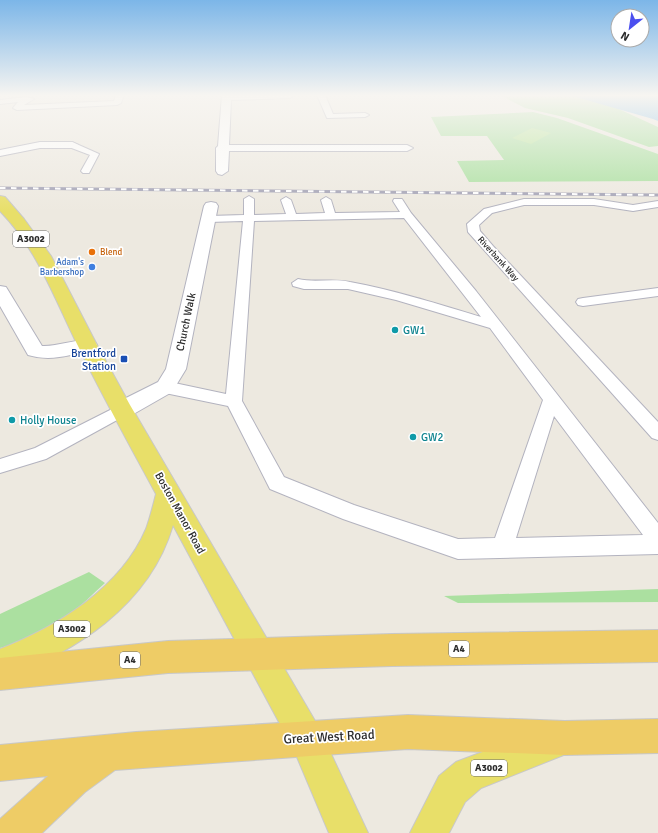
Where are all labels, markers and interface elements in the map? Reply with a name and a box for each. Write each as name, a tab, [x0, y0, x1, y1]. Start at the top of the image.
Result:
north arrow	[610, 8, 650, 48]
text: N	[619, 29, 632, 44]
road number: A3002	[13, 231, 49, 247]
street label: Riverbank Way	[475, 234, 521, 284]
marker: Blend	[87, 247, 97, 257]
place label: Blend	[100, 247, 122, 258]
place label: Adam's Barbershop	[40, 257, 84, 278]
marker: Adam's Barbershop	[87, 262, 97, 272]
street label: Church Walk	[173, 291, 199, 352]
place label: GW1	[403, 324, 425, 337]
marker: GW1	[390, 325, 400, 335]
place label: Brentford Station	[71, 347, 116, 373]
marker: Brentford Station	[119, 354, 129, 364]
place label: Holly House	[20, 414, 76, 427]
marker: Holly House	[7, 415, 17, 425]
place label: GW2	[421, 431, 443, 444]
marker: GW2	[408, 432, 418, 442]
street label: Boston Manor Road	[152, 470, 208, 556]
road number: A3002	[54, 621, 90, 637]
road number: A4	[449, 641, 469, 657]
road number: A4	[120, 652, 140, 668]
street label: Great West Road	[283, 727, 375, 747]
road number: A3002	[471, 760, 507, 776]

